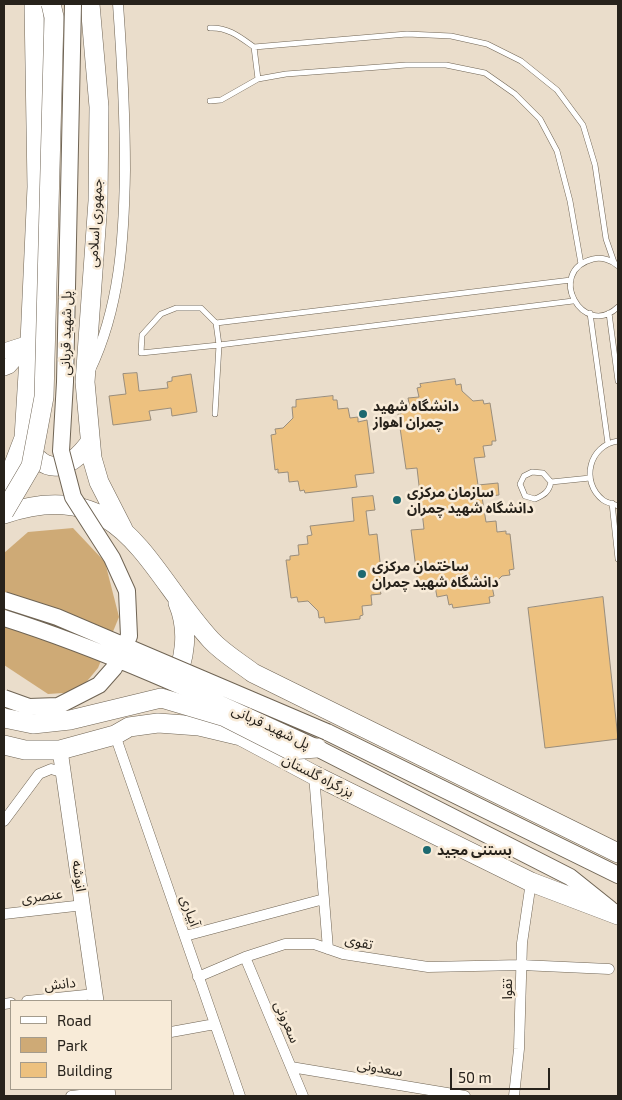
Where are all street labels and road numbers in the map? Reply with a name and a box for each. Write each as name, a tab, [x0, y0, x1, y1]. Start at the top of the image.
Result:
street label: جمهوری اسلامی	[84, 178, 106, 268]
street label: پل شهید قربانی	[57, 291, 75, 375]
street label: پل شهید قربانی	[229, 701, 313, 753]
street label: بزرگراه گلستان	[280, 751, 356, 801]
street label: انوشه	[68, 859, 90, 893]
street label: عنصری	[20, 885, 64, 907]
street label: آبیاری	[177, 893, 203, 929]
street label: تقوی	[343, 931, 375, 953]
street label: دانش	[43, 974, 77, 994]
street label: تقوا	[499, 978, 515, 1000]
street label: سعرونی	[271, 998, 303, 1046]
street label: سعدونی	[356, 1056, 404, 1080]

